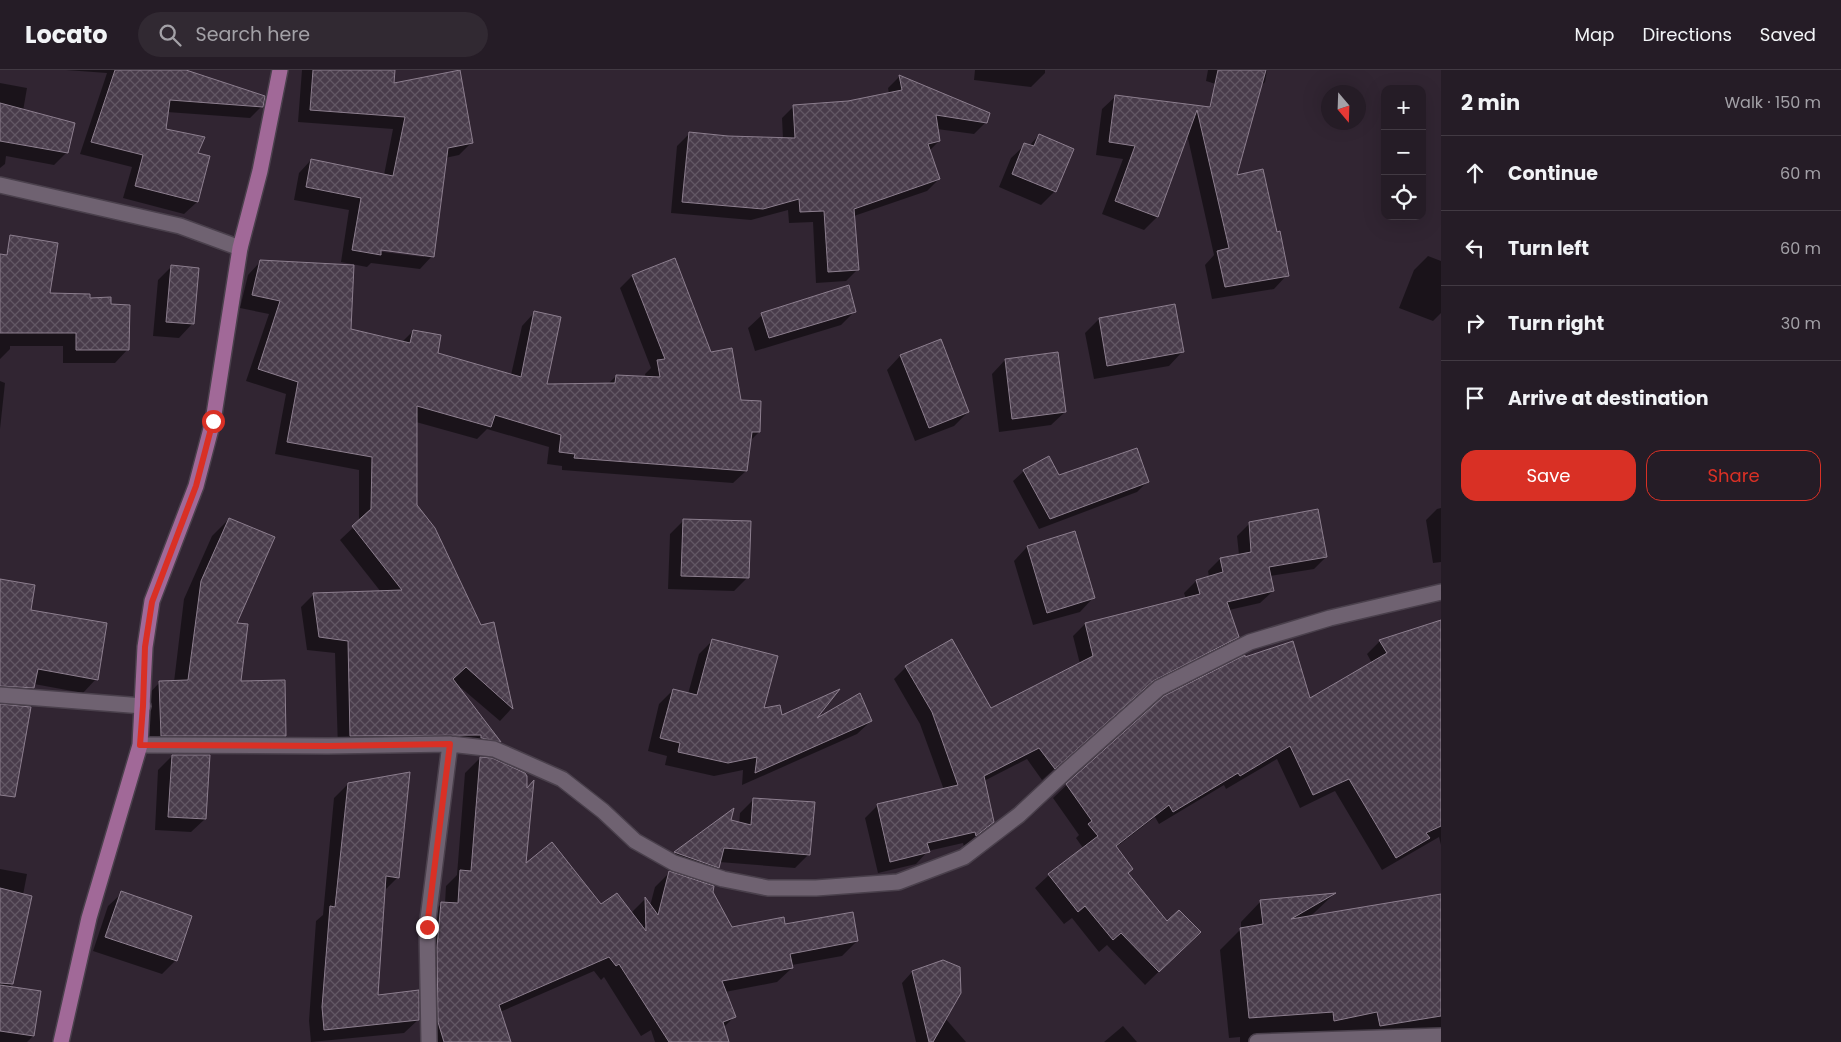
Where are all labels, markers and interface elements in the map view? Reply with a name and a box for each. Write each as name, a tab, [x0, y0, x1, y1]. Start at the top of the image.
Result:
search box	[138, 12, 488, 57]
text: Locato	[25, 18, 108, 51]
icon: search	[156, 21, 184, 49]
text: Search here	[196, 21, 310, 48]
text: Map	[1575, 22, 1614, 47]
text: Directions	[1642, 22, 1732, 47]
text: Saved	[1760, 22, 1816, 47]
north arrow	[1321, 85, 1366, 130]
map controls	[1381, 85, 1426, 220]
button: +	[1381, 85, 1426, 130]
text: 2 min	[1461, 88, 1520, 117]
text: Walk · 150 m	[1724, 91, 1821, 114]
button: −	[1381, 130, 1426, 175]
icon: ahead	[1461, 159, 1489, 187]
text: Continue	[1508, 160, 1598, 187]
text: 60 m	[1780, 162, 1821, 185]
button: locate	[1381, 175, 1426, 220]
icon: left	[1461, 234, 1489, 262]
text: Turn left	[1508, 235, 1589, 262]
text: 60 m	[1780, 237, 1821, 260]
icon: right	[1461, 309, 1489, 337]
text: Turn right	[1508, 310, 1604, 337]
text: 30 m	[1781, 312, 1821, 335]
icon: arrive	[1461, 384, 1489, 412]
text: Arrive at destination	[1508, 385, 1709, 412]
route start	[202, 410, 225, 433]
button: Save	[1461, 450, 1636, 501]
button: Share	[1646, 450, 1821, 501]
route end	[416, 916, 439, 939]

